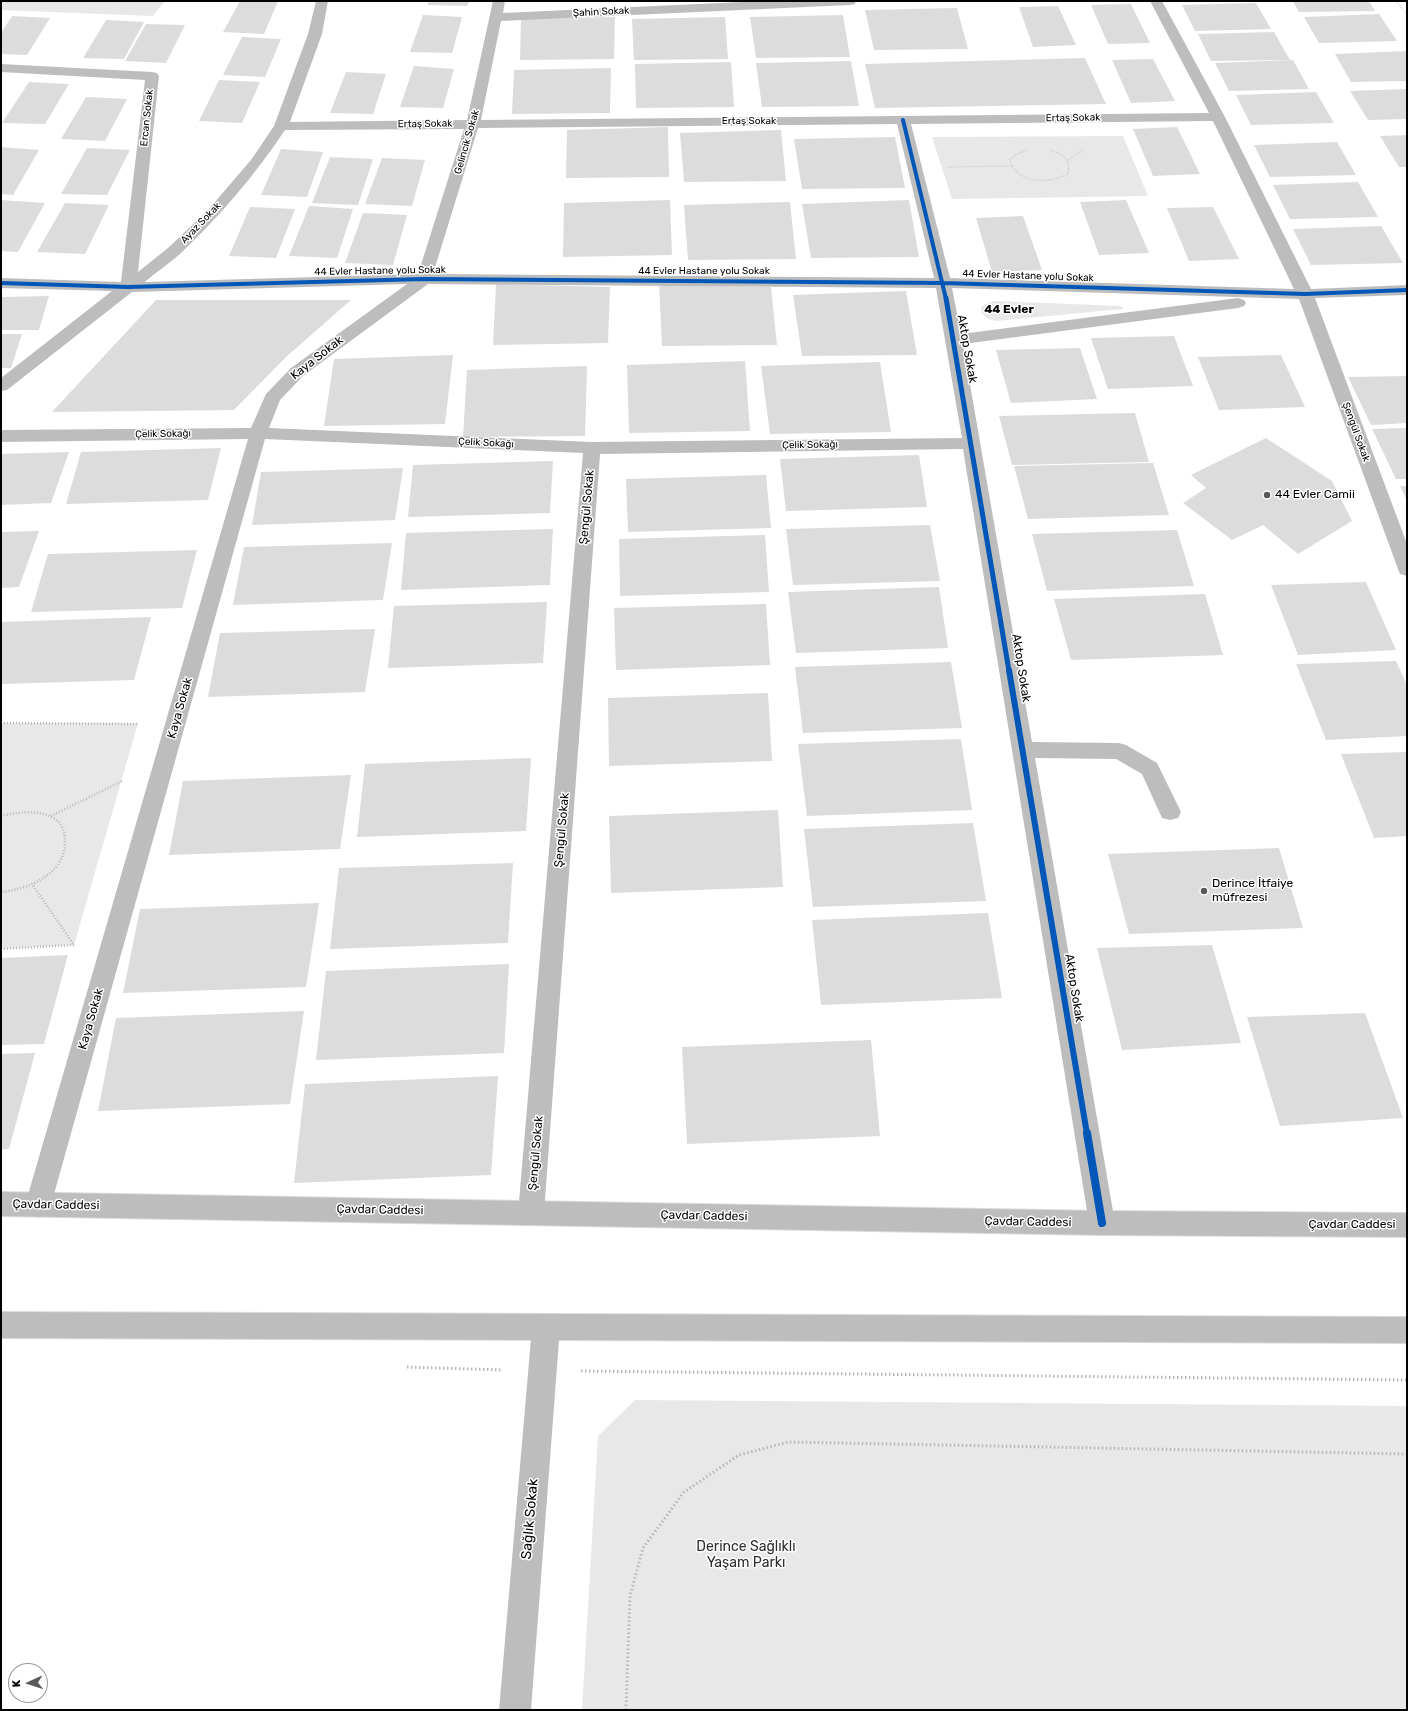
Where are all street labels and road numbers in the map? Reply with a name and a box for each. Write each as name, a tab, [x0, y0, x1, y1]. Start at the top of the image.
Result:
street label: Şahin Sokak	[572, 5, 630, 19]
street label: Ercan Sokak	[138, 89, 156, 147]
street label: Gelincik Sokak	[452, 108, 482, 176]
street label: Ertaş Sokak	[1046, 112, 1100, 124]
street label: Ertaş Sokak	[722, 115, 776, 127]
street label: Ertaş Sokak	[398, 118, 452, 130]
street label: Ayaz Sokak	[178, 200, 224, 246]
street label: 44 Evler Hastane yolu Sokak	[314, 264, 446, 278]
street label: 44 Evler Hastane yolu Sokak	[638, 265, 770, 277]
street label: 44 Evler Hastane yolu Sokak	[962, 268, 1094, 284]
street label: Aktop Sokak	[954, 314, 980, 384]
street label: Kaya Sokak	[288, 333, 346, 383]
street label: Şengül Sokak	[1340, 401, 1372, 463]
street label: Çelik Sokağı	[135, 428, 191, 440]
street label: Çelik Sokağı	[458, 436, 514, 450]
street label: Çelik Sokağı	[782, 439, 838, 451]
street label: Şengül Sokak	[577, 469, 597, 545]
street label: Aktop Sokak	[1008, 633, 1034, 703]
street label: Kaya Sokak	[164, 676, 196, 740]
street label: Şengül Sokak	[552, 792, 572, 868]
street label: Aktop Sokak	[1061, 953, 1087, 1023]
street label: Kaya Sokak	[75, 987, 107, 1051]
street label: Şengül Sokak	[526, 1115, 546, 1191]
street label: Çavdar Caddesi	[12, 1197, 100, 1213]
street label: Çavdar Caddesi	[336, 1202, 424, 1218]
street label: Çavdar Caddesi	[660, 1208, 748, 1224]
street label: Çavdar Caddesi	[984, 1214, 1072, 1230]
street label: Çavdar Caddesi	[1309, 1218, 1395, 1232]
street label: Sağlık Sokak	[518, 1478, 542, 1560]

